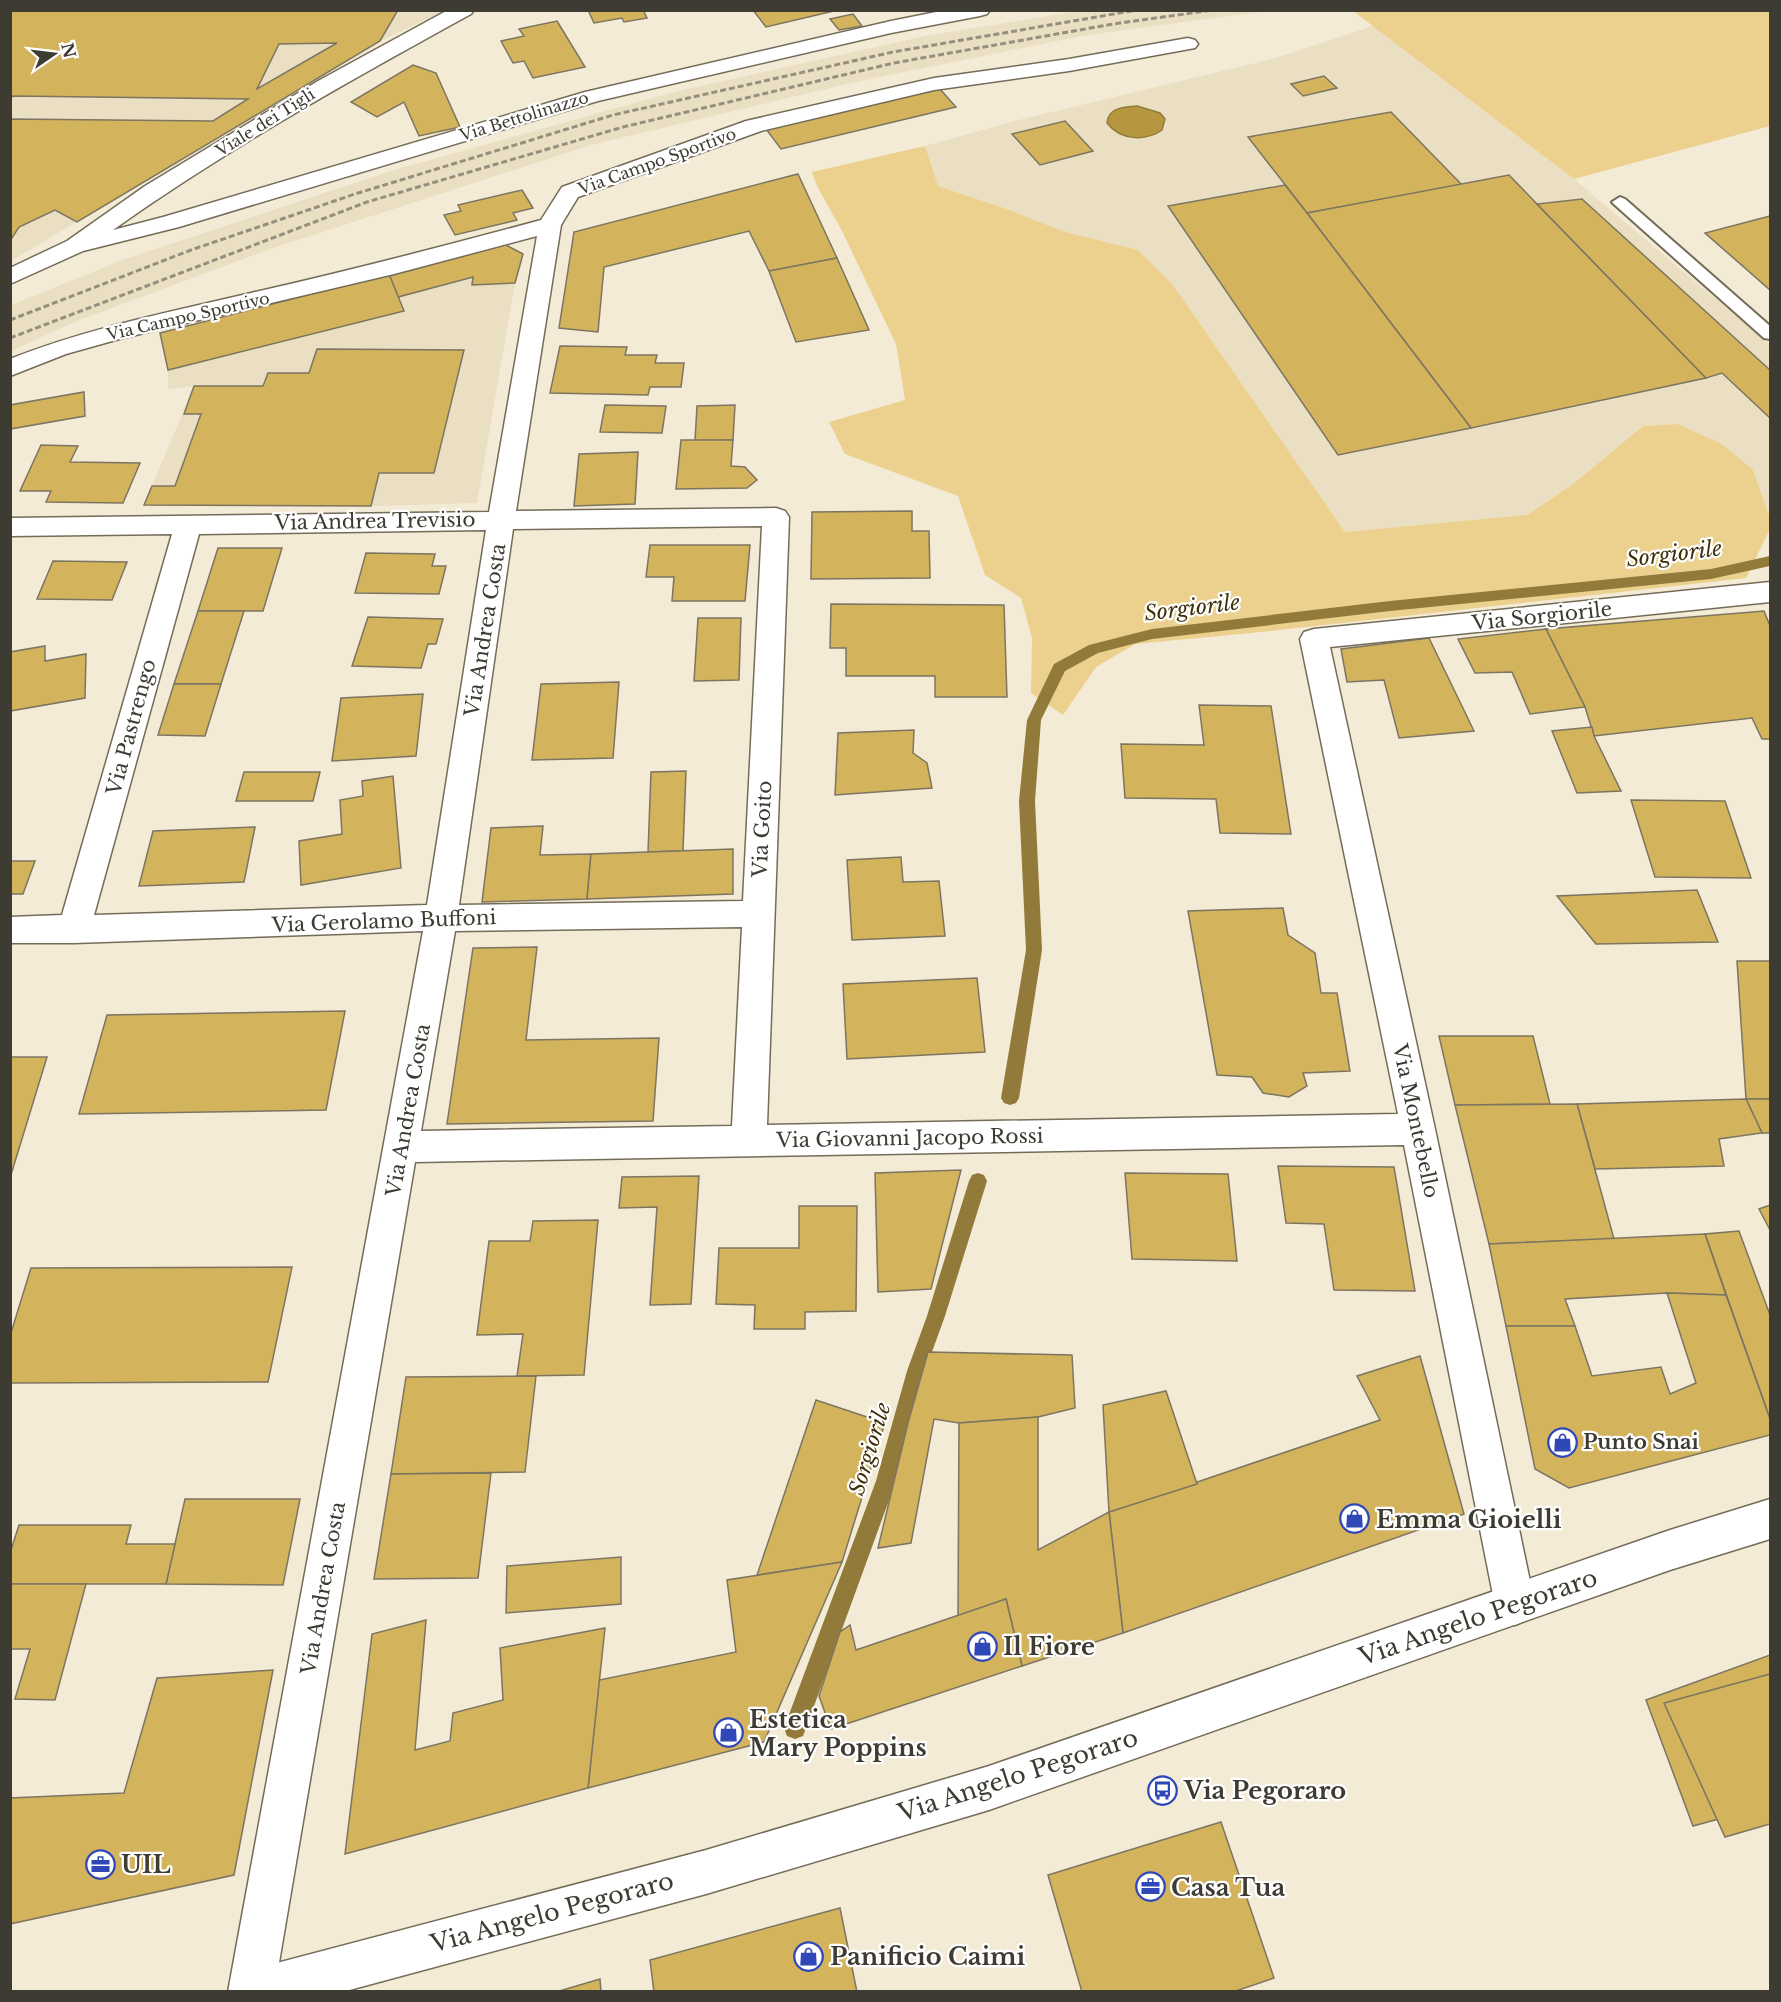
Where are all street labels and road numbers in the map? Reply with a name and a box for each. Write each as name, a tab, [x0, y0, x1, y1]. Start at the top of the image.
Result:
street label: Viale dei Tigli	[211, 83, 319, 161]
street label: Via Bettolinazzo	[456, 87, 591, 145]
street label: Via Campo Sportivo	[574, 123, 739, 199]
street label: Via Campo Sportivo	[104, 288, 271, 345]
street label: Via Andrea Trevisio	[273, 507, 476, 535]
street label: Via Andrea Costa	[459, 541, 511, 719]
street label: Via Sorgiorile	[1470, 597, 1613, 635]
street label: Via Pastrengo	[101, 656, 161, 799]
street label: Via Goito	[747, 780, 777, 879]
street label: Via Gerolamo Buffoni	[270, 905, 497, 937]
street label: Via Andrea Costa	[381, 1021, 435, 1199]
street label: Via Montebello	[1388, 1041, 1444, 1200]
street label: Via Giovanni Jacopo Rossi	[775, 1124, 1044, 1152]
street label: Via Andrea Costa	[296, 1499, 350, 1677]
street label: Via Angelo Pegoraro	[1354, 1563, 1601, 1672]
street label: Via Angelo Pegoraro	[894, 1723, 1142, 1828]
street label: Via Angelo Pegoraro	[426, 1866, 677, 1959]

